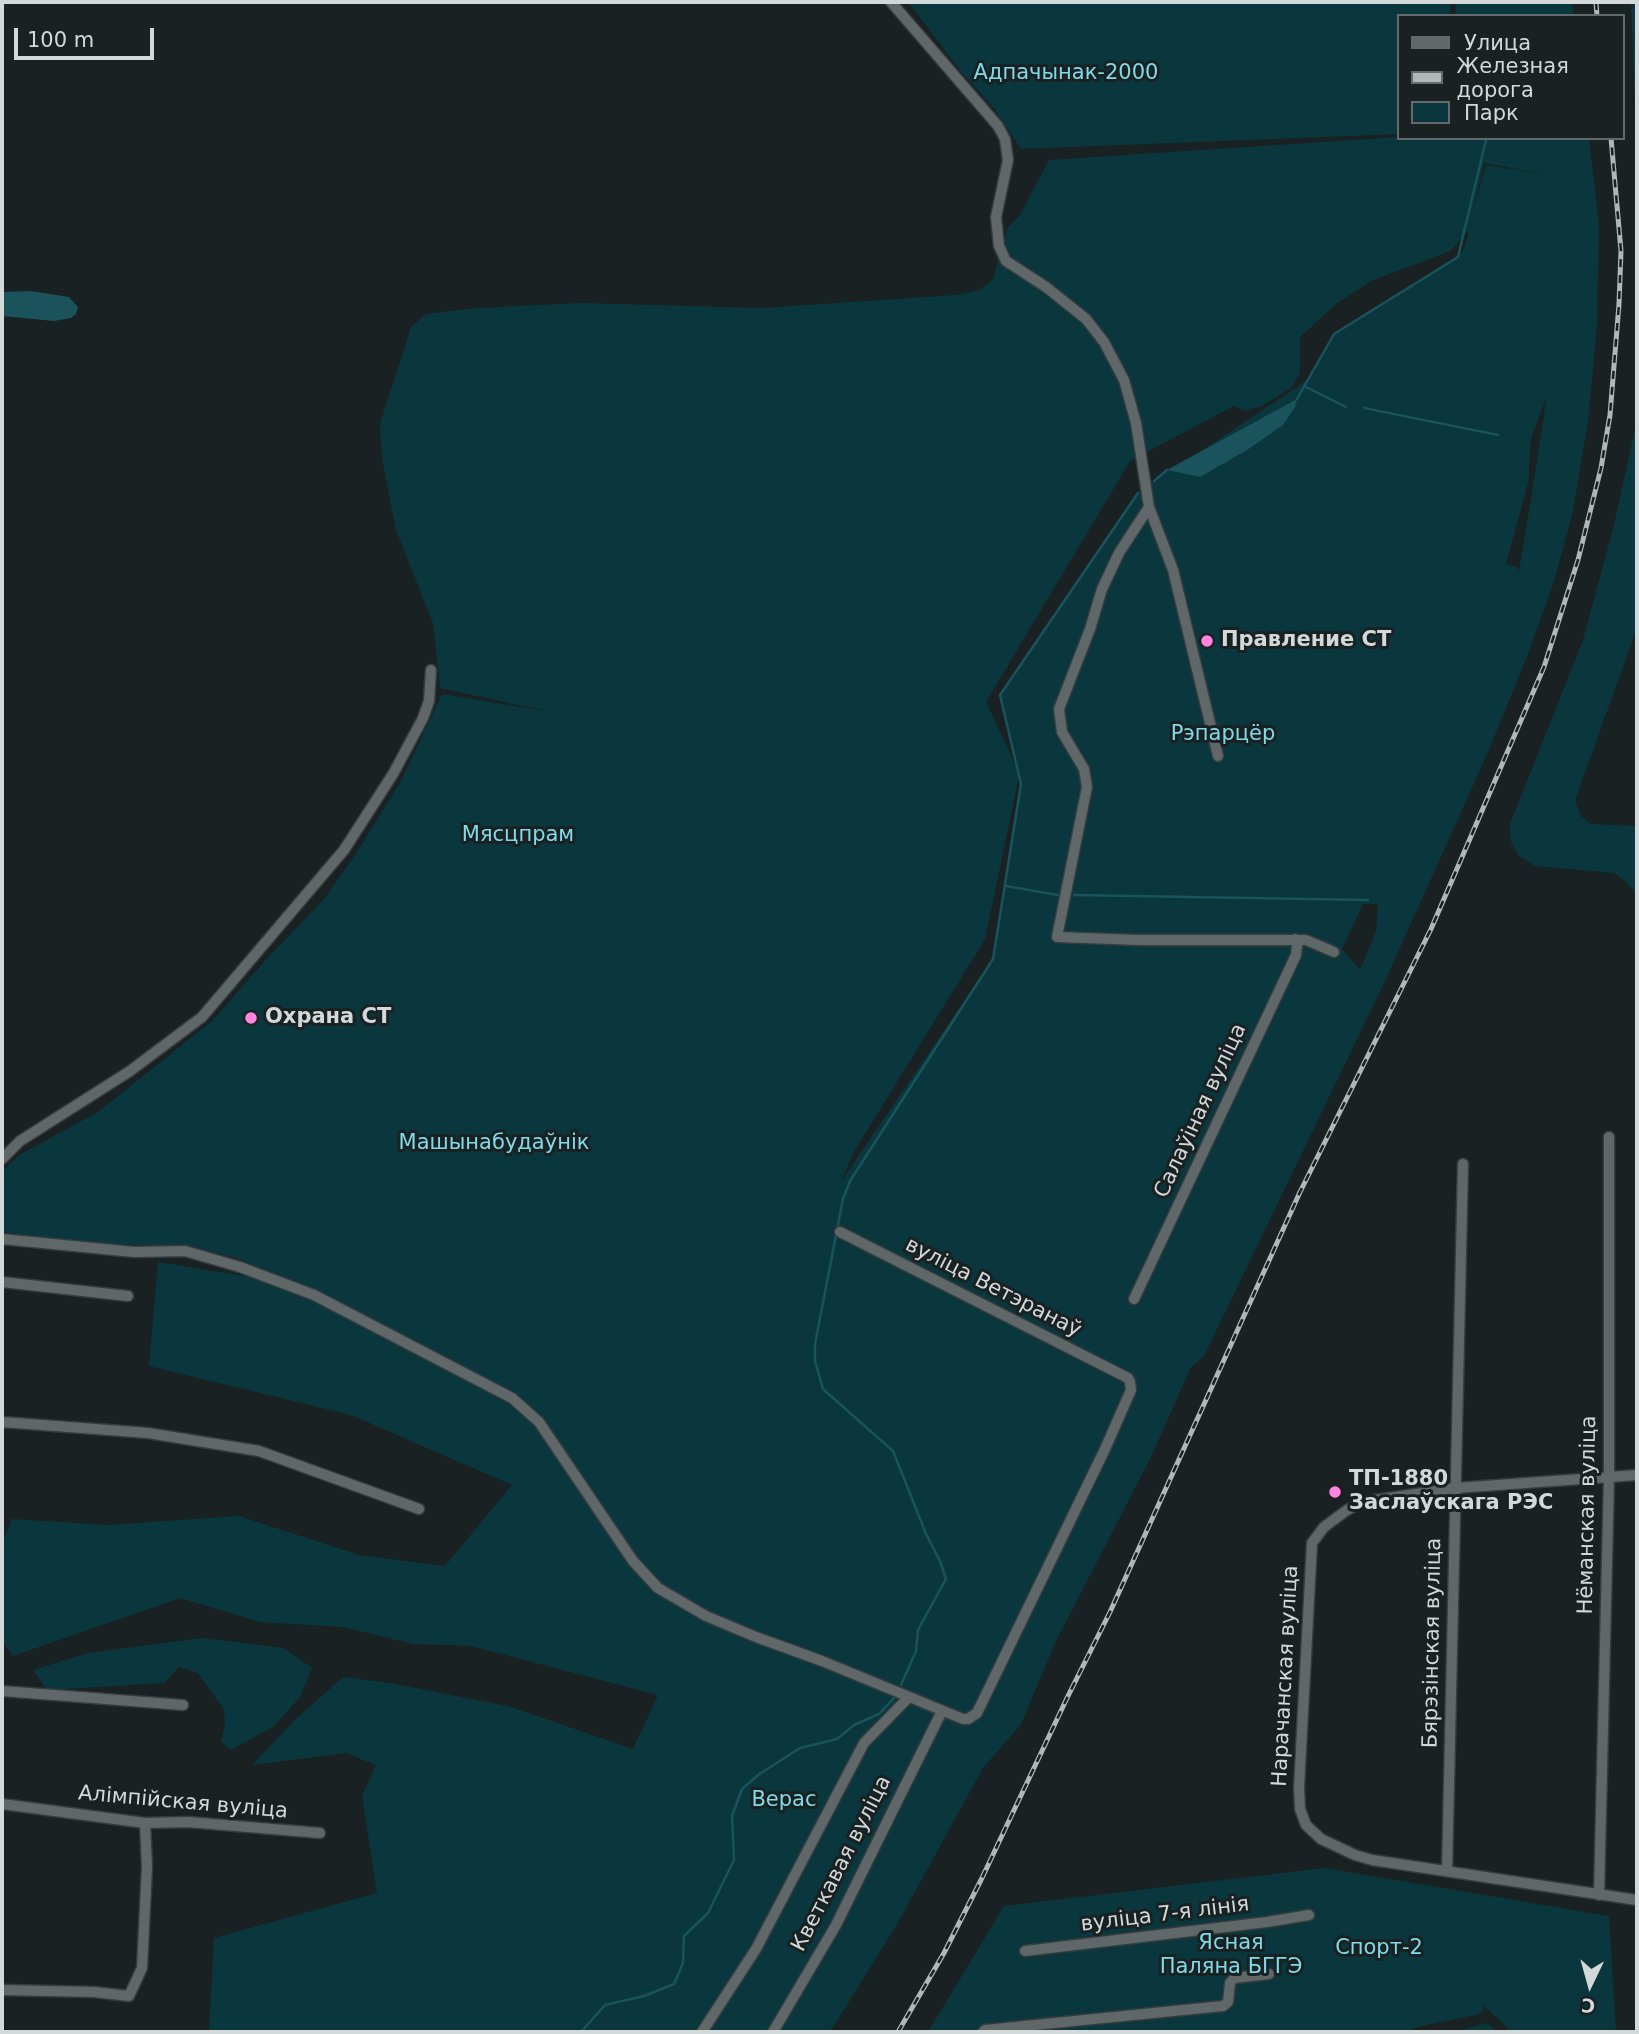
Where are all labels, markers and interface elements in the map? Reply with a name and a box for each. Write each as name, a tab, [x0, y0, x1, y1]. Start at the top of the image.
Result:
scale bar	[18, 14, 158, 58]
legend	[1398, 14, 1625, 140]
text: 100 m	[27, 28, 94, 52]
text: Улица	[1464, 31, 1531, 55]
text: Железная дорога	[1457, 54, 1569, 102]
park label: Адпачынак-2000	[974, 61, 1158, 87]
text: Парк	[1464, 101, 1519, 125]
place label: Правление СТ	[1221, 628, 1391, 654]
marker: Правление СТ	[1199, 633, 1215, 649]
park label: Рэпарцёр	[1171, 722, 1275, 748]
park label: Мясцпрам	[462, 823, 574, 849]
place label: Охрана СТ	[265, 1005, 391, 1031]
marker: Охрана СТ	[243, 1010, 259, 1026]
street label: Салаўіная вуліца	[1150, 1020, 1252, 1202]
park label: Машынабудаўнік	[399, 1131, 589, 1157]
street label: вуліца Ветэранаў	[901, 1233, 1085, 1343]
street label: Нёманская вуліца	[1574, 1415, 1602, 1615]
place label: ТП-1880 Заслаўскага РЭС	[1349, 1467, 1553, 1517]
marker: ТП-1880 Заслаўскага РЭС	[1327, 1484, 1343, 1500]
street label: Бярэзінская вуліца	[1419, 1538, 1447, 1748]
street label: Нарачанская вуліца	[1268, 1565, 1304, 1787]
street label: Кветкавая вуліца	[787, 1772, 897, 1956]
street label: Алімпійская вуліца	[77, 1781, 289, 1825]
park label: Верас	[751, 1788, 817, 1814]
street label: вуліца 7-я лінія	[1079, 1892, 1251, 1938]
park label: Ясная Паляна БГГЭ	[1160, 1931, 1302, 1981]
park label: Спорт-2	[1335, 1936, 1423, 1962]
north arrow	[1555, 1950, 1625, 2020]
text: С	[1580, 1994, 1596, 2017]

